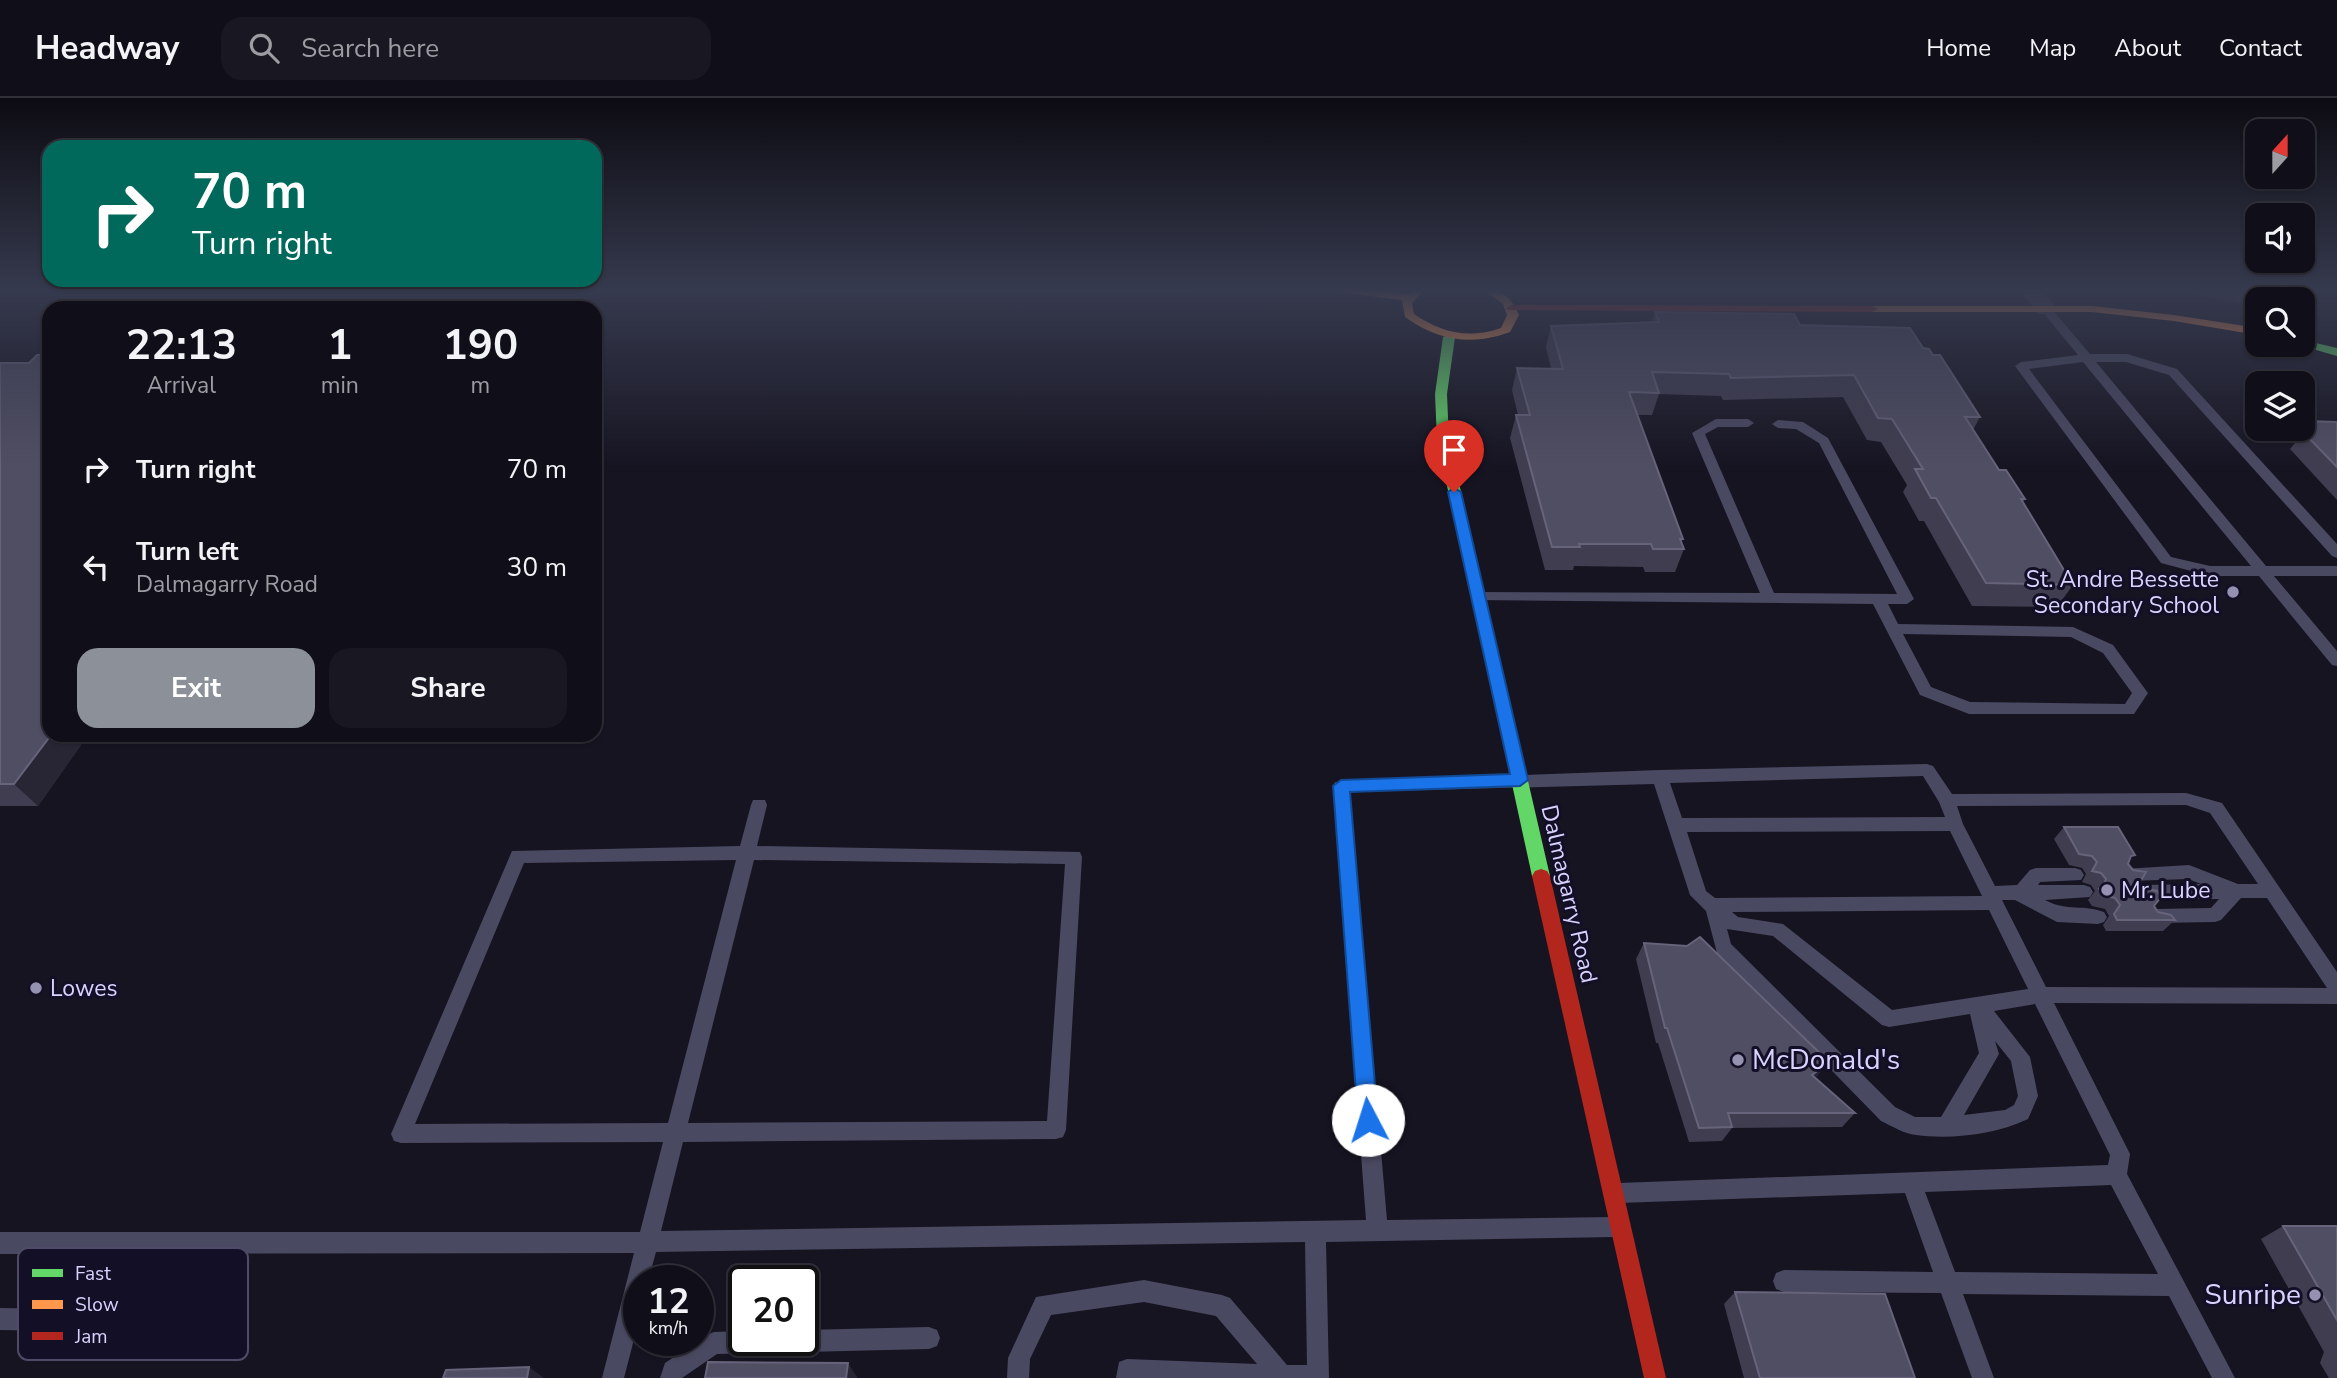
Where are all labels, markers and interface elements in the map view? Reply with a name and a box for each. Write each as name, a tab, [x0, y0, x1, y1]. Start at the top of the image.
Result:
search box	[221, 17, 711, 80]
text: Headway	[35, 26, 179, 71]
icon: search	[245, 29, 283, 67]
text: Search here	[301, 31, 439, 66]
text: Home	[1926, 32, 1991, 64]
text: Map	[2029, 32, 2076, 64]
text: About	[2114, 32, 2181, 64]
text: Contact	[2219, 32, 2302, 64]
north arrow	[2245, 119, 2315, 189]
map controls	[2245, 119, 2315, 441]
text: 70 m	[192, 158, 307, 225]
icon: right	[77, 168, 168, 259]
button: sound	[2245, 203, 2315, 273]
text: Turn right	[192, 222, 332, 265]
button: search	[2245, 287, 2315, 357]
text: 22:13	[126, 317, 237, 374]
text: 1	[327, 317, 352, 374]
text: 190	[443, 317, 518, 374]
text: Arrival	[147, 370, 216, 401]
text: min	[321, 370, 359, 401]
text: m	[471, 370, 490, 401]
button: layers	[2245, 371, 2315, 441]
pin	[1424, 420, 1484, 492]
icon: arrive	[1435, 431, 1473, 469]
icon: right	[77, 450, 115, 488]
text: Turn right	[136, 452, 255, 487]
text: 70 m	[507, 452, 567, 487]
text: Turn left	[136, 534, 239, 569]
icon: left	[77, 548, 115, 586]
text: 30 m	[507, 550, 567, 585]
place label: St. Andre Bessette Secondary School	[2026, 564, 2219, 621]
text: Dalmagarry Road	[136, 569, 318, 600]
marker: St. Andre Bessette Secondary School	[2225, 584, 2241, 600]
button: Exit	[77, 648, 315, 728]
button: Share	[329, 648, 567, 728]
street label: Dalmagarry Road	[1533, 802, 1605, 986]
place label: Mr. Lube	[2121, 875, 2210, 906]
marker: Mr. Lube	[2099, 882, 2115, 898]
place label: Lowes	[50, 973, 117, 1004]
marker: Lowes	[28, 980, 44, 996]
place label: McDonald's	[1752, 1041, 1900, 1079]
marker: McDonald's	[1730, 1052, 1746, 1068]
position arrow	[1331, 1083, 1405, 1157]
legend	[18, 1248, 248, 1360]
text: Fast	[75, 1261, 111, 1287]
speed limit sign: 20	[728, 1265, 819, 1356]
place label: Sunripe	[2204, 1276, 2301, 1314]
text: 12	[647, 1278, 690, 1325]
marker: Sunripe	[2307, 1287, 2323, 1303]
text: Slow	[75, 1292, 119, 1318]
text: km/h	[649, 1316, 688, 1340]
text: Jam	[74, 1324, 108, 1350]

